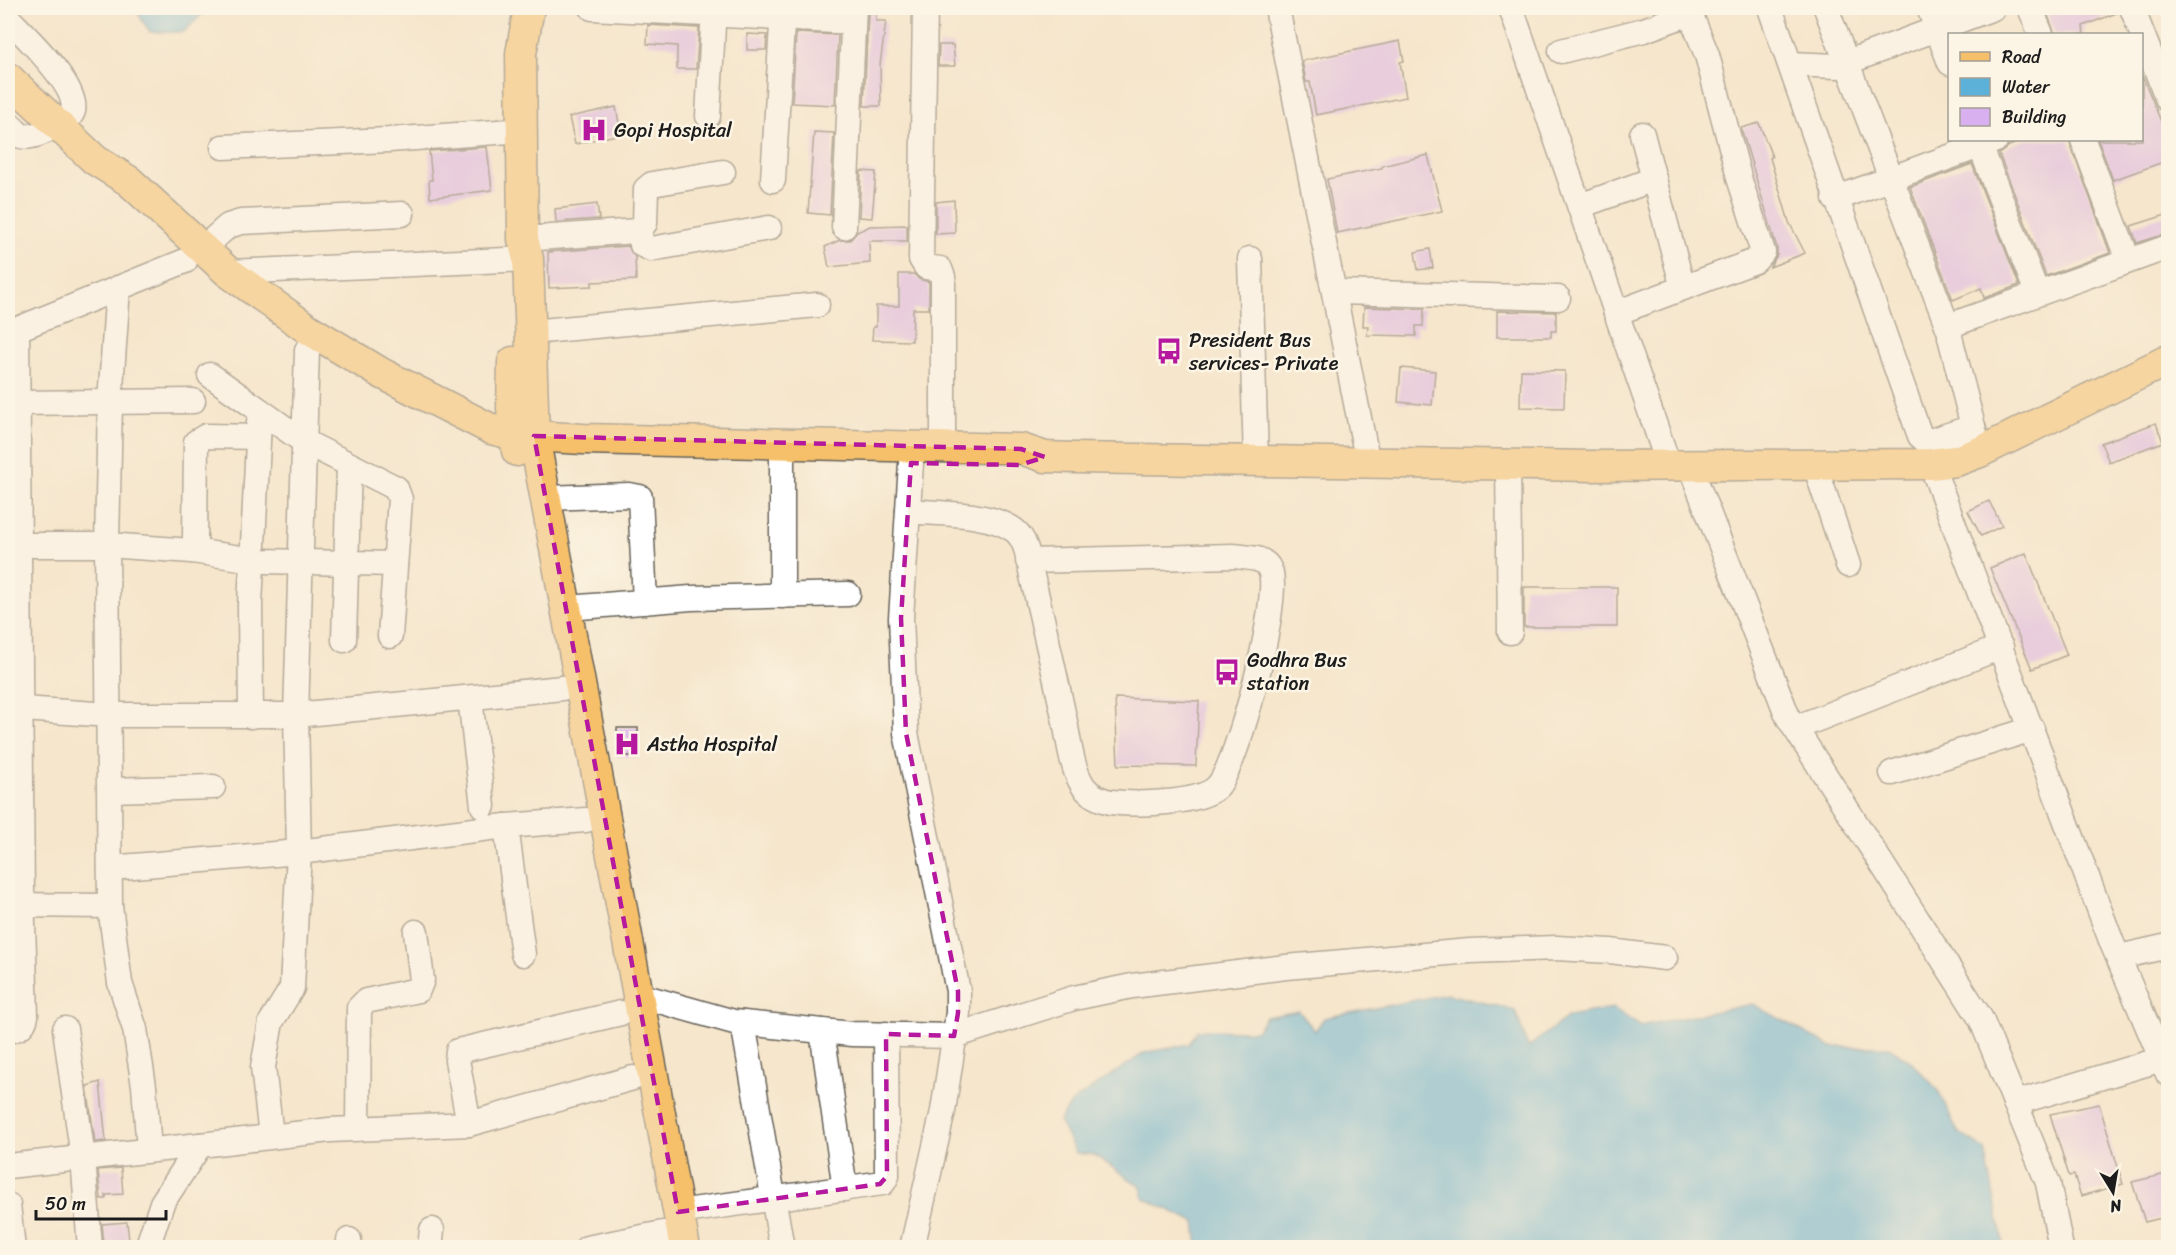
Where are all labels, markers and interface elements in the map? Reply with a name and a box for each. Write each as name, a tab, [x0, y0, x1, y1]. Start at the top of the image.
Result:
legend	[1948, 33, 2143, 141]
text: Road	[2002, 41, 2042, 73]
text: Water	[2002, 71, 2051, 103]
text: Building	[2002, 101, 2066, 133]
place label: Gopi Hospital	[614, 113, 733, 148]
hospital icon: Gopi Hospital	[579, 115, 609, 145]
place label: President Bus services- Private	[1188, 323, 1339, 381]
bus stop icon: President Bus services- Private	[1154, 336, 1184, 366]
place label: Godhra Bus station	[1246, 643, 1347, 701]
bus stop icon: Godhra Bus station	[1212, 657, 1242, 687]
place label: Astha Hospital	[646, 727, 778, 762]
hospital icon: Astha Hospital	[612, 729, 642, 759]
north arrow	[2083, 1162, 2143, 1222]
scale bar	[36, 1183, 166, 1221]
text: 50 m	[45, 1188, 86, 1220]
text: N	[2107, 1191, 2125, 1222]

